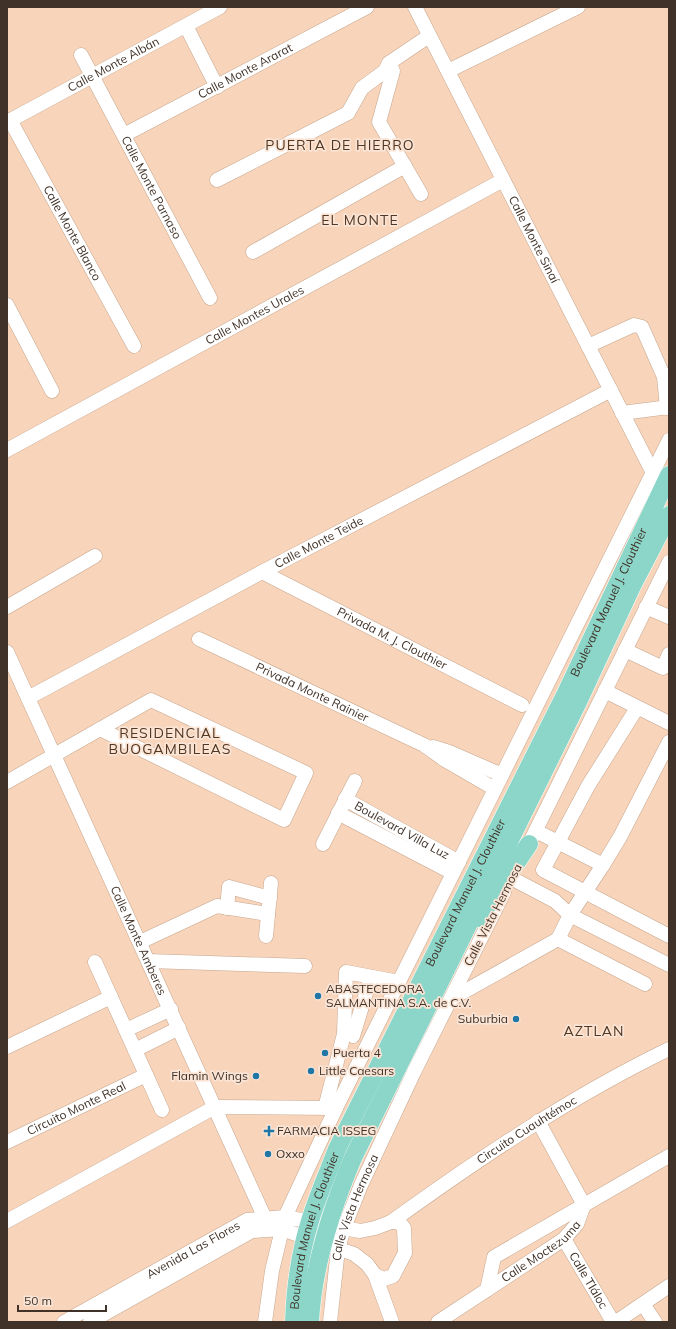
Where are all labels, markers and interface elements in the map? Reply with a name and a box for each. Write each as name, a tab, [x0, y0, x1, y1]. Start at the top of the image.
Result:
street label: Calle Monte Albán	[65, 33, 162, 95]
street label: Calle Monte Ararat	[195, 40, 295, 102]
street label: Calle Monte Parnaso	[118, 133, 185, 242]
district label: PUERTA DE HIERRO	[265, 136, 415, 154]
street label: Calle Monte Blanco	[40, 183, 105, 283]
street label: Calle Monte Sinaí	[506, 193, 563, 286]
district label: EL MONTE	[321, 211, 399, 229]
street label: Calle Montes Urales	[202, 282, 306, 348]
street label: Calle Monte Teide	[272, 513, 366, 571]
street label: Boulevard Manuel J. Clouthier	[567, 525, 650, 679]
street label: Privada M. J. Clouthier	[335, 604, 450, 673]
street label: Privada Monte Rainier	[253, 659, 372, 725]
district label: RESIDENCIAL BUOGAMBILEAS	[109, 724, 231, 758]
street label: Boulevard Villa Luz	[352, 798, 452, 862]
street label: Boulevard Manuel J. Clouthier	[422, 816, 509, 969]
street label: Calle Vista Hermosa	[460, 861, 525, 968]
street label: Calle Monte Amberes	[107, 883, 170, 997]
place label: ABASTECEDORA SALMANTINA S.A. de C.V.	[326, 981, 471, 1010]
marker: ABASTECEDORA SALMANTINA S.A. de C.V.	[313, 991, 323, 1001]
place label: Suburbia	[458, 1011, 508, 1026]
marker: Suburbia	[511, 1014, 521, 1024]
district label: AZTLAN	[564, 1022, 625, 1040]
place label: Puerta 4	[333, 1045, 381, 1060]
marker: Puerta 4	[320, 1048, 330, 1058]
place label: Little Caesars	[319, 1063, 394, 1078]
marker: Little Caesars	[306, 1066, 316, 1076]
place label: Flamin Wings	[171, 1068, 248, 1083]
marker: Flamin Wings	[251, 1071, 261, 1081]
street label: Circuito Monte Real	[24, 1078, 128, 1138]
street label: Circuito Cuauhtémoc	[474, 1092, 579, 1167]
place label: FARMACIA ISSEG	[277, 1123, 376, 1138]
marker: FARMACIA ISSEG	[264, 1126, 274, 1136]
place label: Oxxo	[276, 1146, 305, 1161]
marker: Oxxo	[263, 1149, 273, 1159]
street label: Boulevard Manuel J. Clouthier	[287, 1149, 342, 1310]
street label: Calle Vista Hermosa	[329, 1152, 381, 1262]
street label: Avenida Las Flores	[144, 1217, 243, 1282]
street label: Calle Moctezuma	[498, 1217, 584, 1285]
street label: Calle Tláloc	[566, 1249, 611, 1311]
scale bar	[18, 1287, 106, 1313]
text: 50 m	[24, 1293, 52, 1308]

